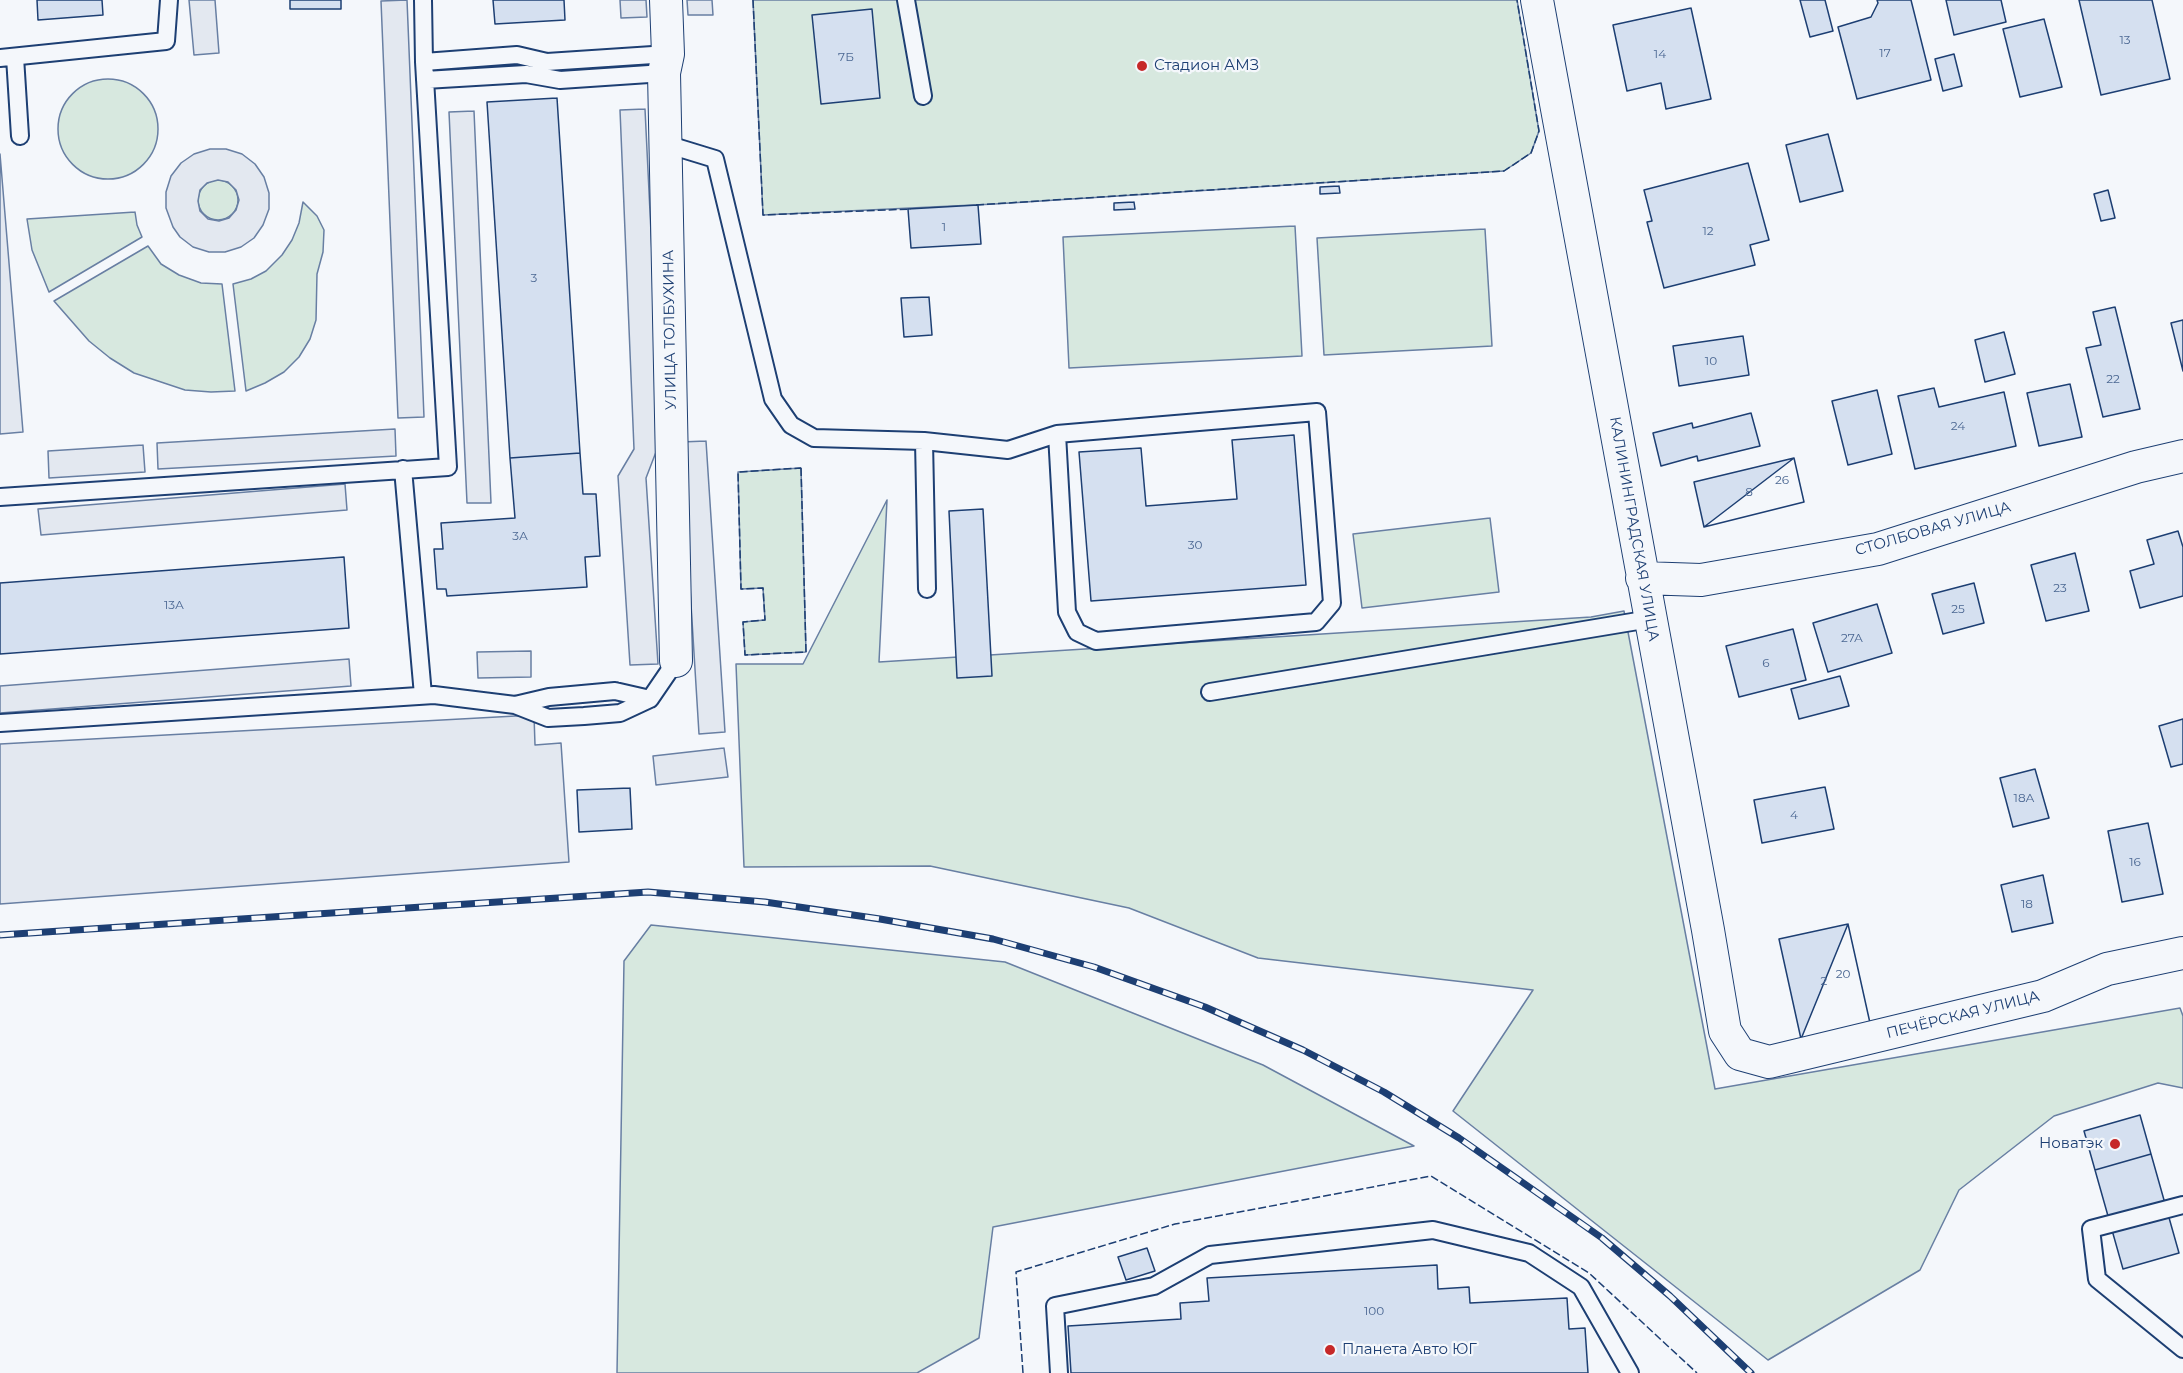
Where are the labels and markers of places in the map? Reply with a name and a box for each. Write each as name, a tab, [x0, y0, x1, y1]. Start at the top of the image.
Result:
place label: Стадион АМЗ	[1154, 57, 1259, 75]
marker: Стадион АМЗ	[1135, 59, 1149, 73]
place label: Новатэк	[2039, 1135, 2103, 1153]
marker: Новатэк	[2108, 1137, 2122, 1151]
place label: Планета Авто ЮГ	[1342, 1341, 1477, 1359]
marker: Планета Авто ЮГ	[1323, 1343, 1337, 1357]

